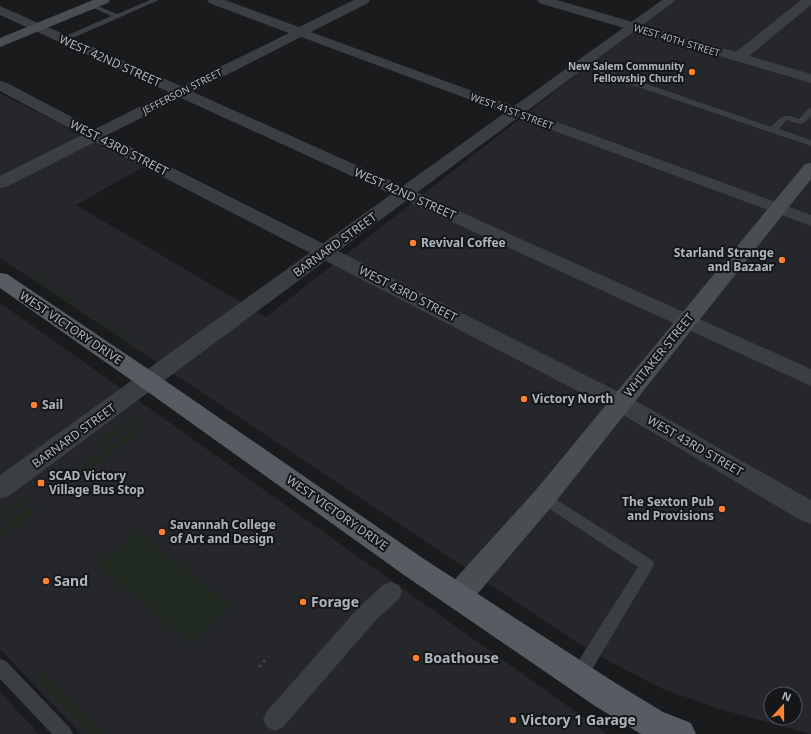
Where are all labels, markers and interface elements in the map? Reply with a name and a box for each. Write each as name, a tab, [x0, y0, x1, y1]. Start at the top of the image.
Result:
street label: WEST 40TH STREET	[632, 20, 722, 60]
street label: WEST 42ND STREET	[57, 30, 164, 91]
place label: New Salem Community Fellowship Church	[568, 59, 684, 85]
street label: JEFFERSON STREET	[139, 65, 225, 118]
marker: New Salem Community Fellowship Church	[687, 67, 697, 77]
street label: WEST 41ST STREET	[468, 89, 556, 133]
street label: WEST 43RD STREET	[67, 115, 172, 180]
street label: WEST 42ND STREET	[352, 163, 459, 224]
street label: BARNARD STREET	[289, 208, 380, 281]
place label: Revival Coffee	[421, 234, 506, 251]
marker: Revival Coffee	[408, 238, 418, 248]
place label: Starland Strange and Bazaar	[674, 244, 775, 275]
marker: Starland Strange and Bazaar	[777, 255, 787, 265]
street label: WEST 43RD STREET	[356, 261, 461, 326]
street label: WEST VICTORY DRIVE	[17, 287, 126, 368]
street label: WHITAKER STREET	[620, 309, 698, 400]
place label: Victory North	[532, 390, 613, 407]
marker: Victory North	[519, 394, 529, 404]
place label: Sail	[42, 396, 63, 413]
street label: BARNARD STREET	[28, 399, 119, 472]
marker: Sail	[29, 400, 39, 410]
street label: WEST 43RD STREET	[644, 411, 747, 480]
place label: SCAD Victory Village Bus Stop	[49, 467, 145, 498]
street label: WEST VICTORY DRIVE	[283, 471, 391, 554]
marker: SCAD Victory Village Bus Stop	[36, 478, 46, 488]
place label: The Sexton Pub and Provisions	[622, 493, 714, 524]
marker: The Sexton Pub and Provisions	[717, 504, 727, 514]
place label: Savannah College of Art and Design	[170, 516, 276, 547]
marker: Savannah College of Art and Design	[157, 527, 167, 537]
place label: Sand	[54, 571, 88, 590]
marker: Sand	[41, 576, 51, 586]
place label: Forage	[311, 592, 359, 611]
marker: Forage	[298, 597, 308, 607]
place label: Boathouse	[424, 648, 499, 667]
marker: Boathouse	[411, 653, 421, 663]
north arrow	[763, 686, 803, 726]
text: N	[780, 688, 794, 705]
place label: Victory 1 Garage	[521, 710, 636, 729]
marker: Victory 1 Garage	[508, 715, 518, 725]

